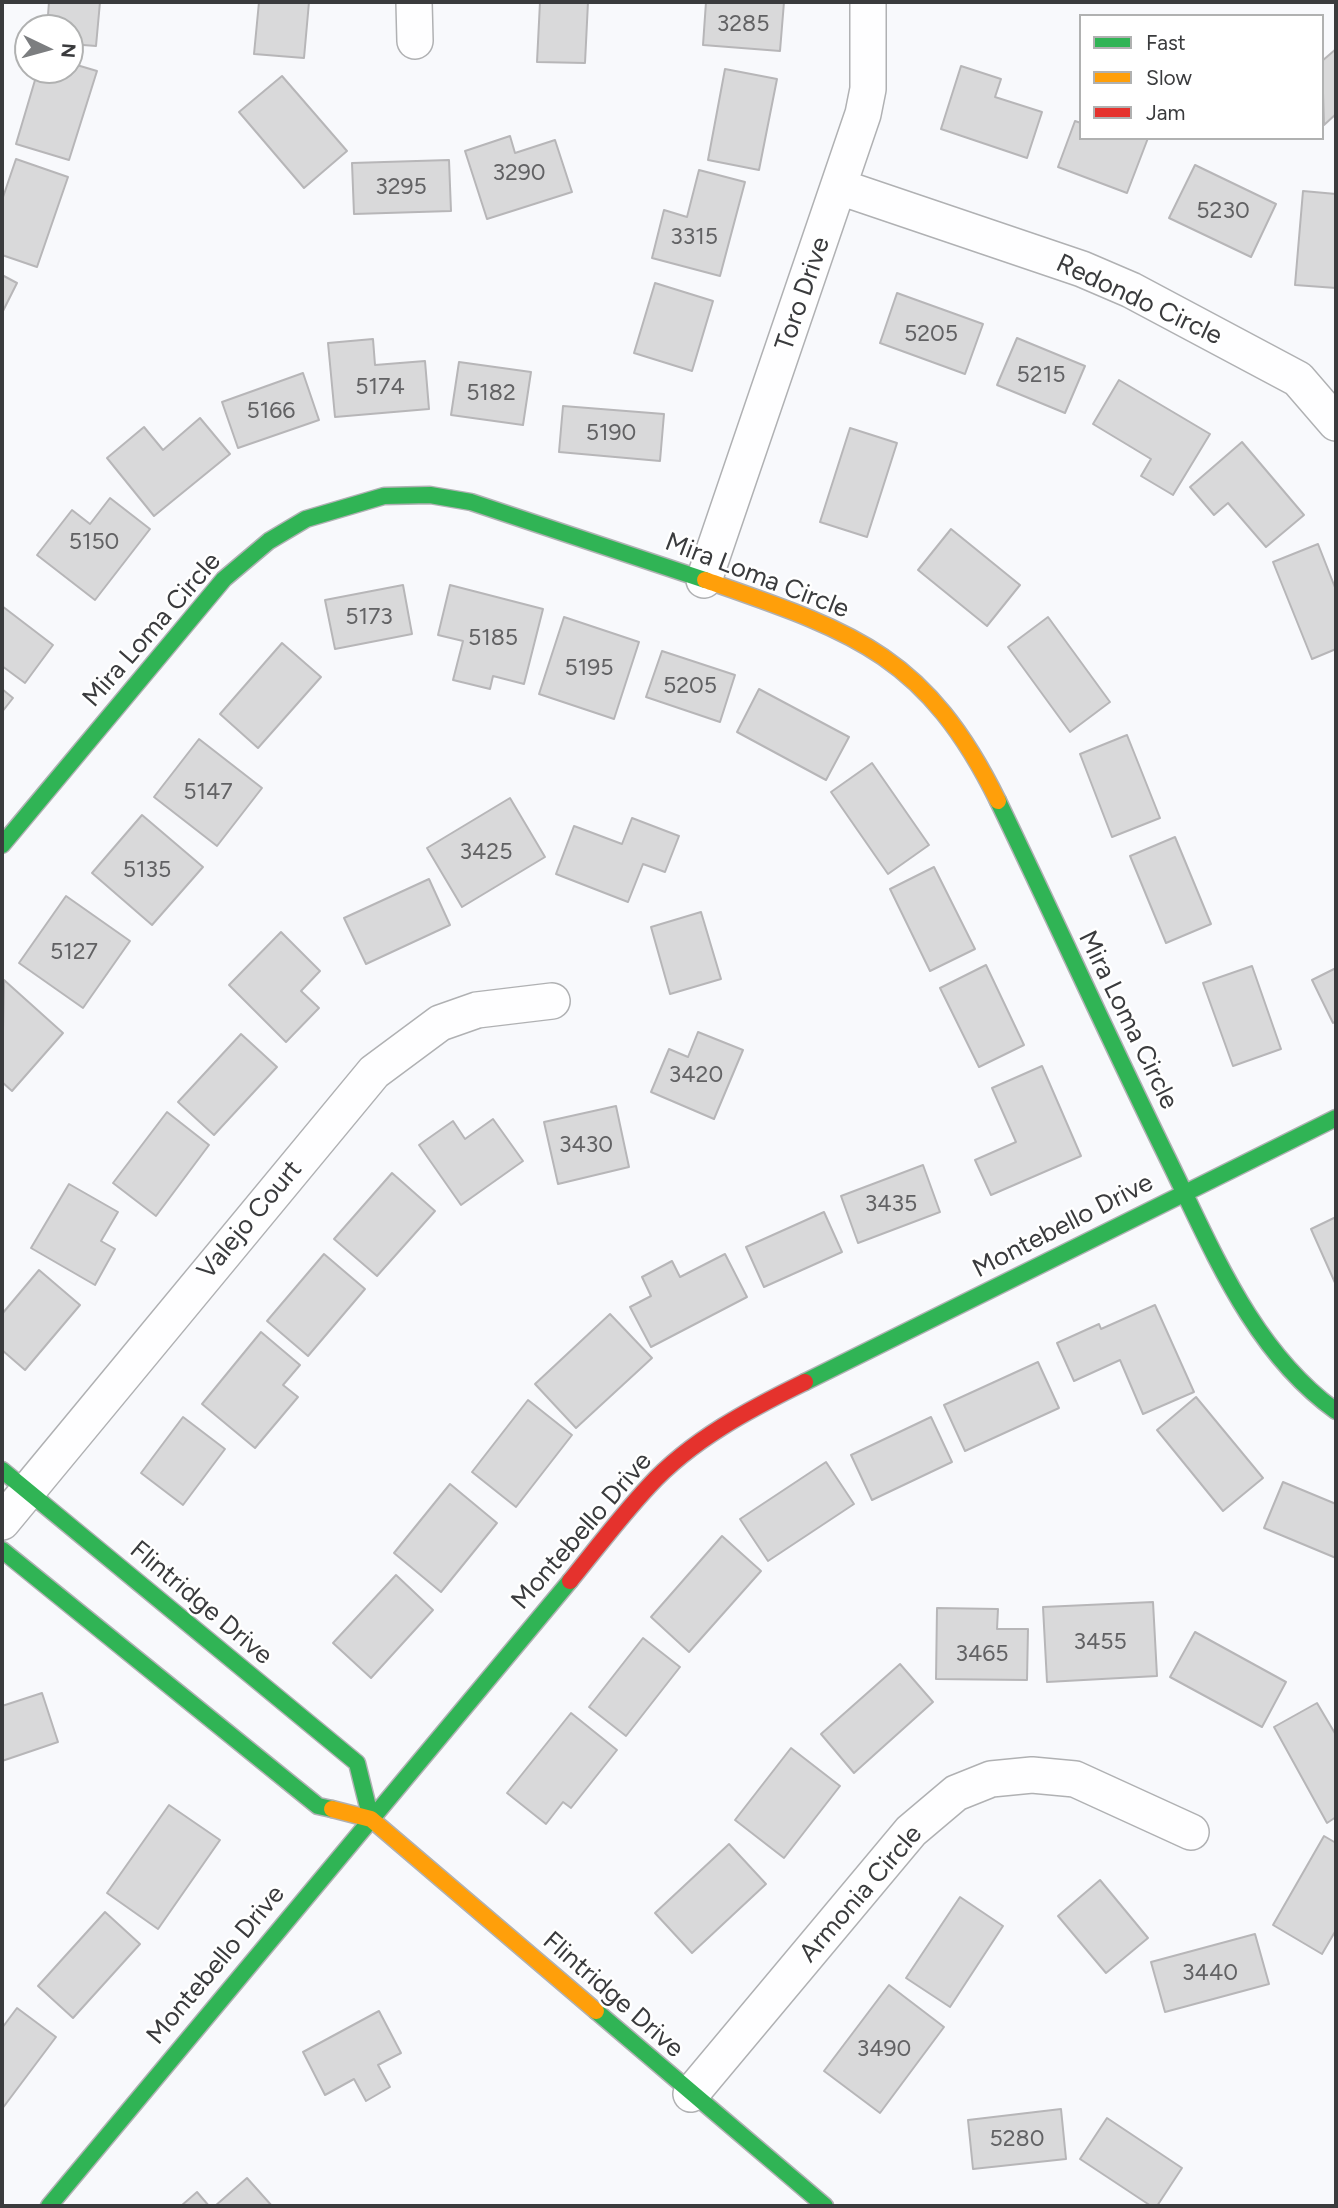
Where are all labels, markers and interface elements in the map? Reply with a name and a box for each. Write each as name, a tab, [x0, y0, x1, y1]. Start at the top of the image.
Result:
house number: 3285	[717, 10, 769, 38]
north arrow	[14, 14, 84, 84]
legend	[1079, 14, 1324, 140]
text: Fast	[1146, 30, 1186, 55]
text: N	[56, 42, 81, 59]
text: Slow	[1146, 65, 1192, 90]
text: Jam	[1146, 100, 1185, 125]
house number: 3290	[492, 159, 546, 187]
house number: 3295	[375, 173, 427, 201]
house number: 5230	[1196, 197, 1250, 225]
house number: 3315	[670, 223, 718, 251]
street label: Toro Drive	[769, 233, 837, 355]
street label: Redondo Circle	[1051, 248, 1227, 352]
house number: 5205	[904, 320, 958, 348]
house number: 5215	[1017, 361, 1065, 389]
house number: 5174	[355, 373, 405, 401]
house number: 5182	[466, 379, 516, 407]
house number: 5166	[247, 397, 295, 425]
house number: 5190	[586, 419, 636, 447]
street label: Mira Loma Circle	[661, 527, 853, 625]
house number: 5150	[69, 528, 119, 556]
street label: Mira Loma Circle	[76, 546, 228, 714]
house number: 5173	[345, 603, 393, 631]
house number: 5185	[468, 624, 518, 652]
house number: 5195	[565, 654, 613, 682]
house number: 5205	[663, 672, 717, 700]
house number: 5147	[183, 778, 233, 806]
house number: 3425	[460, 838, 512, 866]
house number: 5135	[123, 856, 171, 884]
street label: Mira Loma Circle	[1071, 926, 1185, 1114]
house number: 5127	[50, 938, 98, 966]
house number: 3420	[669, 1061, 723, 1089]
house number: 3430	[559, 1131, 613, 1159]
street label: Valejo Court	[191, 1154, 309, 1286]
street label: Montebello Drive	[968, 1167, 1158, 1285]
house number: 3435	[865, 1190, 917, 1218]
street label: Montebello Drive	[505, 1446, 659, 1616]
street label: Flintridge Drive	[123, 1534, 279, 1672]
house number: 3455	[1073, 1628, 1127, 1656]
house number: 3465	[955, 1640, 1009, 1668]
street label: Armonia Circle	[793, 1819, 929, 1969]
street label: Montebello Drive	[140, 1879, 292, 2051]
street label: Flintridge Drive	[536, 1925, 690, 2065]
house number: 3440	[1182, 1959, 1238, 1987]
house number: 3490	[857, 2035, 911, 2063]
house number: 5280	[990, 2125, 1044, 2153]

